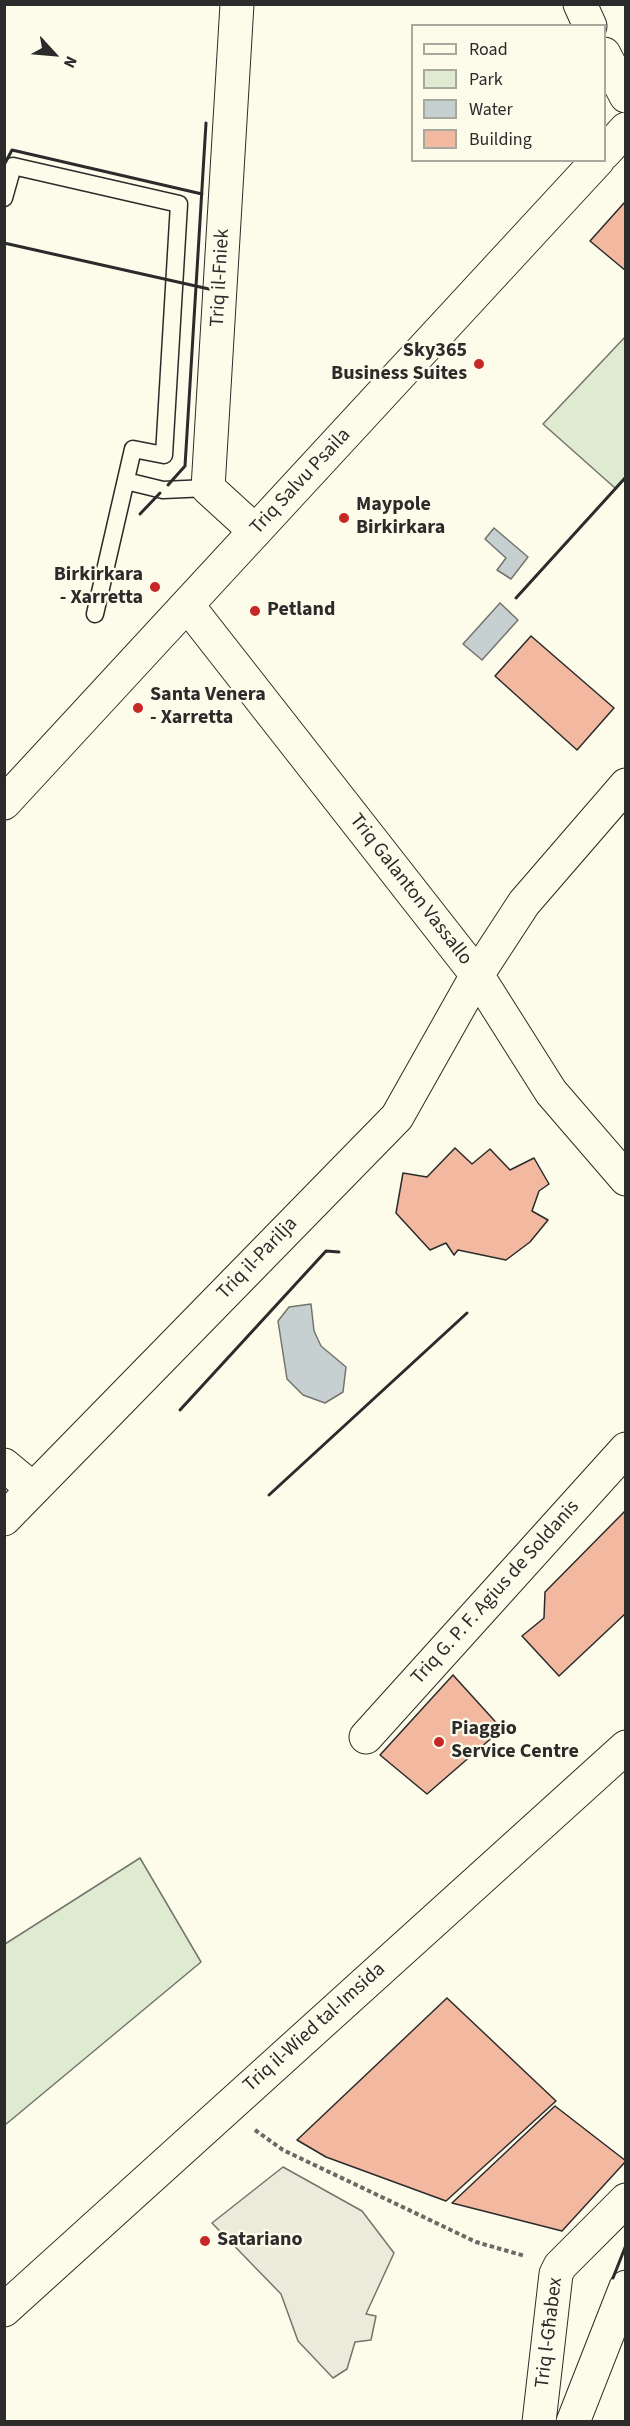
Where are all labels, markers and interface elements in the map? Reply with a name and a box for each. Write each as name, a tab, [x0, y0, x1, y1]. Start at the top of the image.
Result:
north arrow	[24, 24, 84, 84]
legend	[411, 24, 606, 162]
text: Road	[469, 37, 508, 62]
text: N	[58, 52, 82, 71]
text: Park	[469, 67, 503, 92]
text: Water	[469, 97, 513, 122]
text: Building	[469, 127, 532, 152]
street label: Triq il-Fniek	[206, 228, 236, 328]
place label: Sky365 Business Suites	[331, 340, 467, 387]
marker: Sky365 Business Suites	[472, 357, 486, 371]
street label: Triq Salvu Psaila	[246, 424, 356, 540]
place label: Maypole Birkirkara	[356, 494, 445, 541]
marker: Maypole Birkirkara	[337, 511, 351, 525]
place label: Birkirkara - Xarretta	[54, 564, 143, 611]
marker: Birkirkara - Xarretta	[148, 580, 162, 594]
place label: Petland	[267, 599, 335, 623]
marker: Petland	[248, 604, 262, 618]
place label: Santa Venera - Xarretta	[150, 684, 266, 731]
marker: Santa Venera - Xarretta	[131, 701, 145, 715]
street label: Triq Galanton Vassallo	[343, 810, 477, 970]
street label: Triq il-Parilja	[213, 1213, 303, 1305]
street label: Triq G. P. F. Agius de Soldanis	[407, 1496, 585, 1690]
place label: Piaggio Service Centre	[451, 1718, 579, 1765]
marker: Piaggio Service Centre	[432, 1735, 446, 1749]
street label: Triq il-Wied tal-Imsida	[239, 1958, 391, 2098]
place label: Satariano	[217, 2229, 303, 2253]
marker: Satariano	[198, 2234, 212, 2248]
street label: Triq l-Għabex	[531, 2276, 569, 2390]

